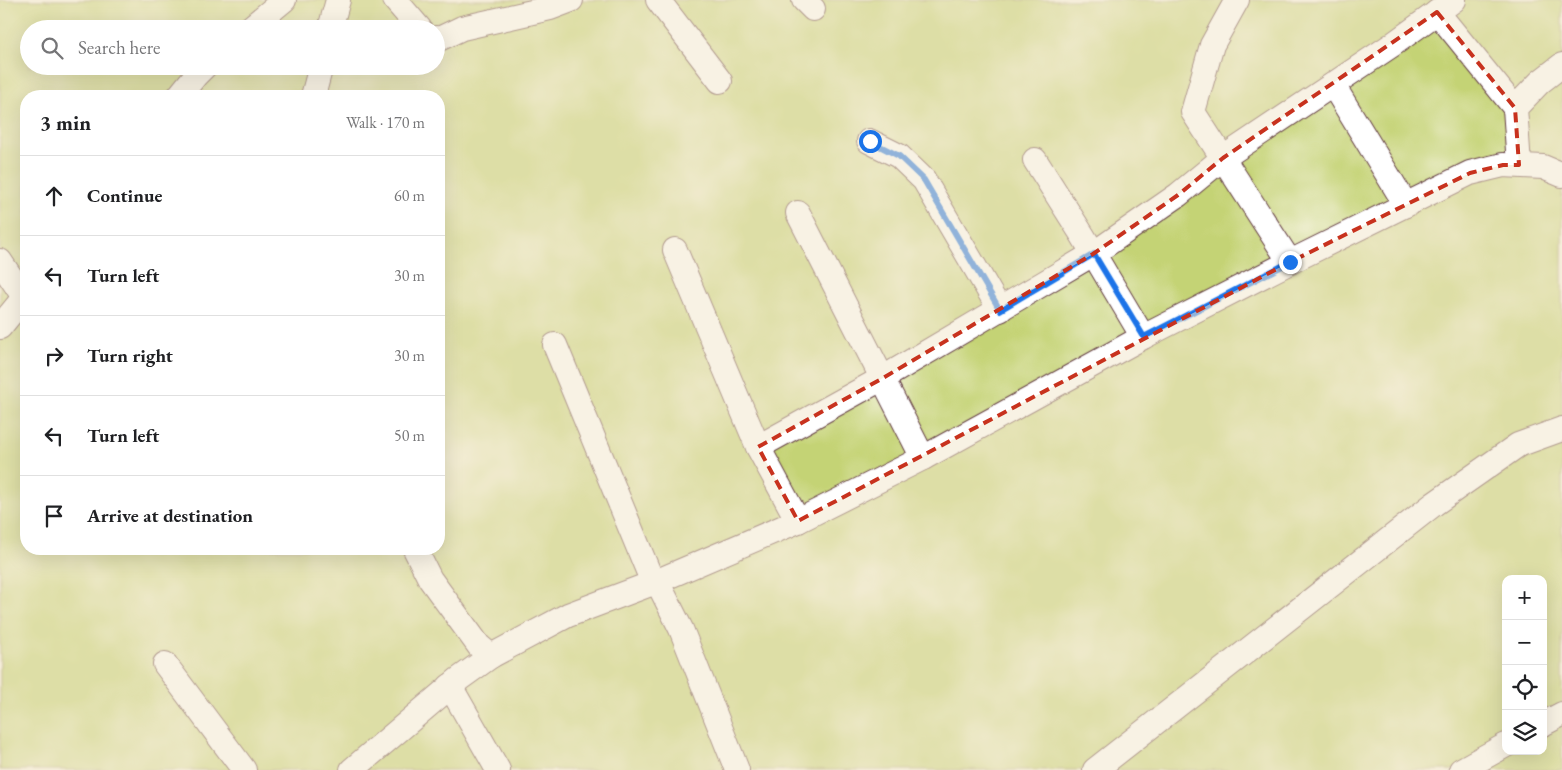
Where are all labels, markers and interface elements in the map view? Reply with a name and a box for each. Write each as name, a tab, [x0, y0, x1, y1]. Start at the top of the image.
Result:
search box	[20, 20, 445, 75]
icon: search	[38, 34, 66, 62]
text: Search here	[78, 35, 160, 60]
text: 3 min	[40, 109, 91, 136]
text: Walk · 170 m	[346, 112, 425, 133]
route start	[859, 130, 882, 153]
icon: ahead	[40, 182, 68, 210]
text: Continue	[87, 183, 162, 208]
text: 60 m	[394, 185, 425, 206]
route end	[1279, 251, 1302, 274]
icon: left	[40, 262, 68, 290]
text: Turn left	[87, 263, 159, 288]
text: 30 m	[394, 265, 425, 286]
icon: right	[40, 342, 68, 370]
text: Turn right	[87, 343, 173, 368]
text: 30 m	[394, 345, 425, 366]
icon: left	[40, 422, 68, 450]
text: Turn left	[87, 423, 159, 448]
text: 50 m	[394, 425, 425, 446]
icon: arrive	[40, 502, 68, 530]
text: Arrive at destination	[87, 503, 253, 528]
map controls	[1502, 575, 1547, 755]
button: +	[1502, 575, 1547, 620]
button: −	[1502, 620, 1547, 665]
button: locate	[1502, 665, 1547, 710]
button: layers	[1502, 710, 1547, 755]

